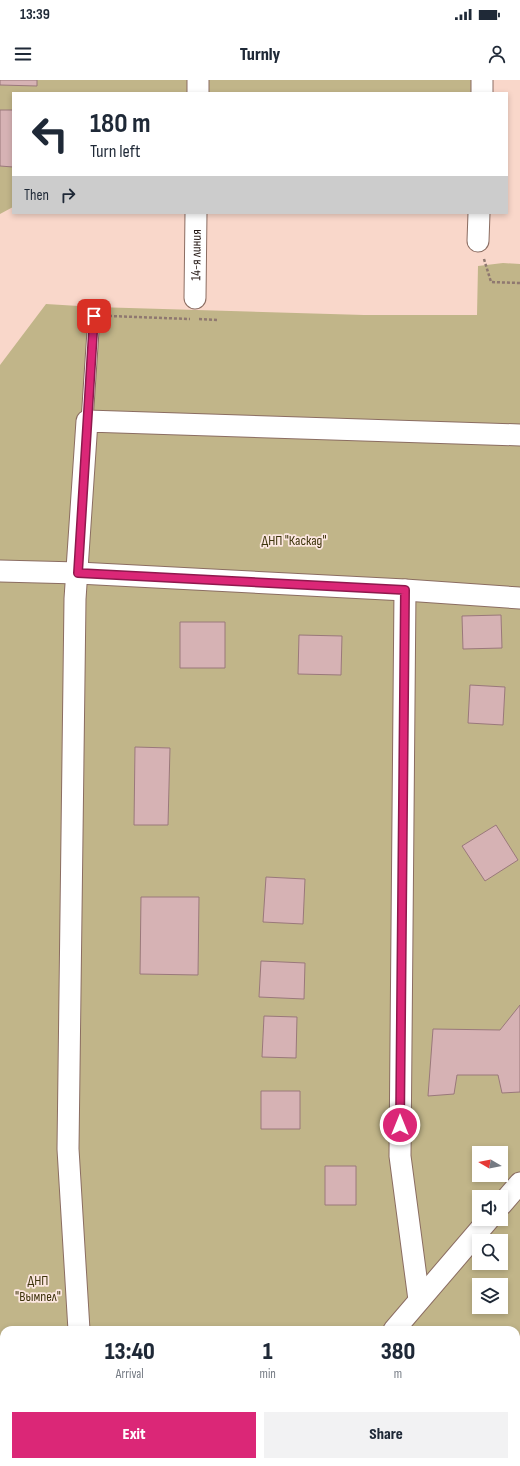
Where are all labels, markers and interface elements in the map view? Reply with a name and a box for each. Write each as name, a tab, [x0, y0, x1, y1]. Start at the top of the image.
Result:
text: 13:39	[20, 5, 50, 24]
icon: menu	[12, 43, 34, 65]
icon: person	[486, 43, 508, 65]
text: Turnly	[240, 44, 280, 65]
text: 180 m	[90, 107, 150, 140]
icon: left	[24, 108, 76, 160]
text: Turn left	[90, 141, 141, 162]
icon: right	[57, 184, 79, 206]
text: Then	[24, 186, 49, 205]
street label: 14-я линия	[187, 229, 205, 281]
pin	[77, 299, 111, 333]
icon: arrive	[83, 305, 105, 327]
park label: ДНП "Каскад"	[262, 532, 326, 549]
position arrow	[379, 1104, 421, 1146]
north arrow	[472, 1146, 508, 1182]
map controls	[472, 1146, 508, 1314]
button: sound	[472, 1190, 508, 1226]
button: search	[472, 1234, 508, 1270]
park label: ДНП "Вымпел"	[15, 1272, 61, 1305]
button: layers	[472, 1278, 508, 1314]
text: 13:40	[105, 1337, 155, 1366]
text: 1	[263, 1337, 273, 1366]
text: 380	[381, 1337, 415, 1366]
text: Arrival	[116, 1366, 144, 1382]
text: min	[260, 1366, 276, 1382]
text: m	[394, 1366, 402, 1382]
button: Exit	[12, 1412, 256, 1458]
button: Share	[264, 1412, 508, 1458]

